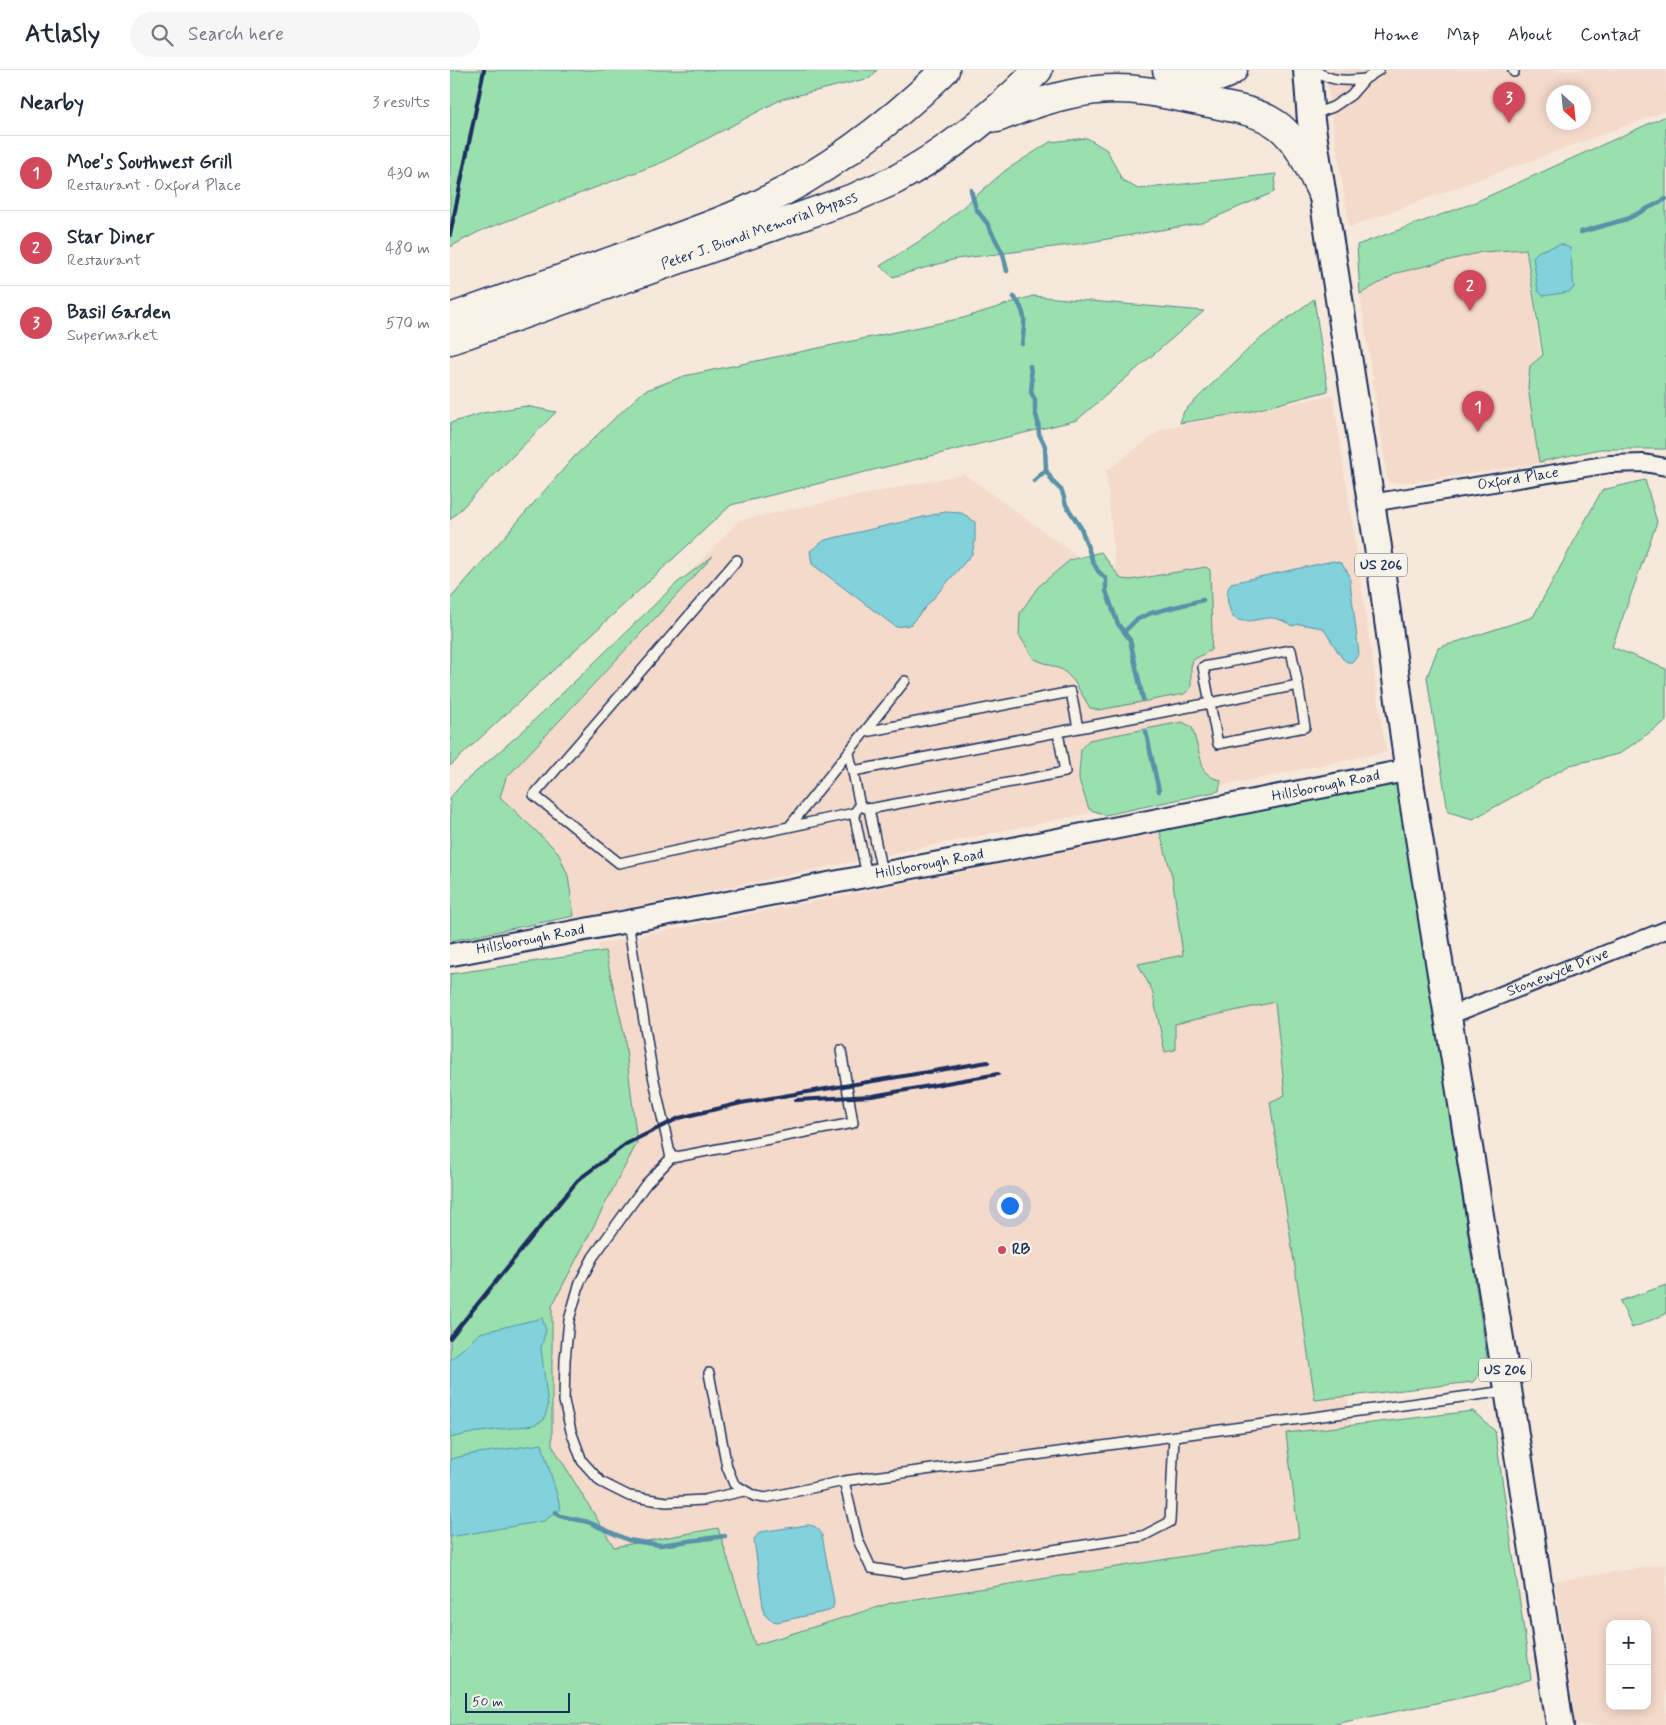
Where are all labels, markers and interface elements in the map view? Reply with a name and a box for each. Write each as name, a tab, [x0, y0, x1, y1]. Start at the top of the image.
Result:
search box	[130, 12, 480, 57]
text: Atlasly	[25, 19, 100, 50]
icon: search	[148, 21, 176, 49]
text: Search here	[188, 22, 284, 47]
text: Home	[1374, 23, 1419, 47]
text: Map	[1447, 23, 1480, 47]
text: About	[1508, 23, 1552, 47]
text: Contact	[1580, 23, 1641, 47]
pin: 3	[1493, 82, 1525, 123]
north arrow	[1546, 85, 1591, 130]
text: Nearby	[20, 89, 84, 117]
text: 3 results	[372, 92, 430, 113]
text: Moe's Southwest Grill	[67, 150, 232, 175]
text: 1	[32, 163, 40, 184]
text: 430 m	[387, 163, 430, 184]
text: Restaurant · Oxford Place	[67, 175, 241, 196]
street label: Peter J. Biondi Memorial Bypass	[658, 187, 860, 275]
text: Star Diner	[67, 225, 154, 250]
text: 2	[32, 238, 40, 259]
text: 480 m	[385, 238, 430, 259]
text: Restaurant	[67, 250, 141, 271]
pin: 2	[1454, 270, 1486, 311]
text: Basil Garden	[67, 300, 171, 325]
text: 3	[32, 313, 40, 334]
text: 570 m	[386, 313, 430, 334]
text: Supermarket	[67, 325, 158, 346]
pin: 1	[1462, 391, 1494, 432]
street label: Oxford Place	[1476, 462, 1560, 495]
road number: US 206	[1355, 554, 1407, 576]
street label: Hillsborough Road	[1270, 766, 1382, 807]
street label: Hillsborough Road	[874, 844, 985, 884]
street label: Hillsborough Road	[475, 920, 587, 960]
street label: Stonewyck Drive	[1504, 944, 1612, 1002]
your location	[997, 1193, 1023, 1219]
place label: RB	[1012, 1240, 1031, 1260]
marker: RB	[996, 1244, 1008, 1256]
road number: US 206	[1479, 1358, 1531, 1382]
map controls	[1606, 1620, 1651, 1710]
button: +	[1606, 1620, 1651, 1665]
button: −	[1606, 1665, 1651, 1710]
scale bar	[465, 1690, 570, 1713]
text: 50 m	[472, 1693, 503, 1711]

